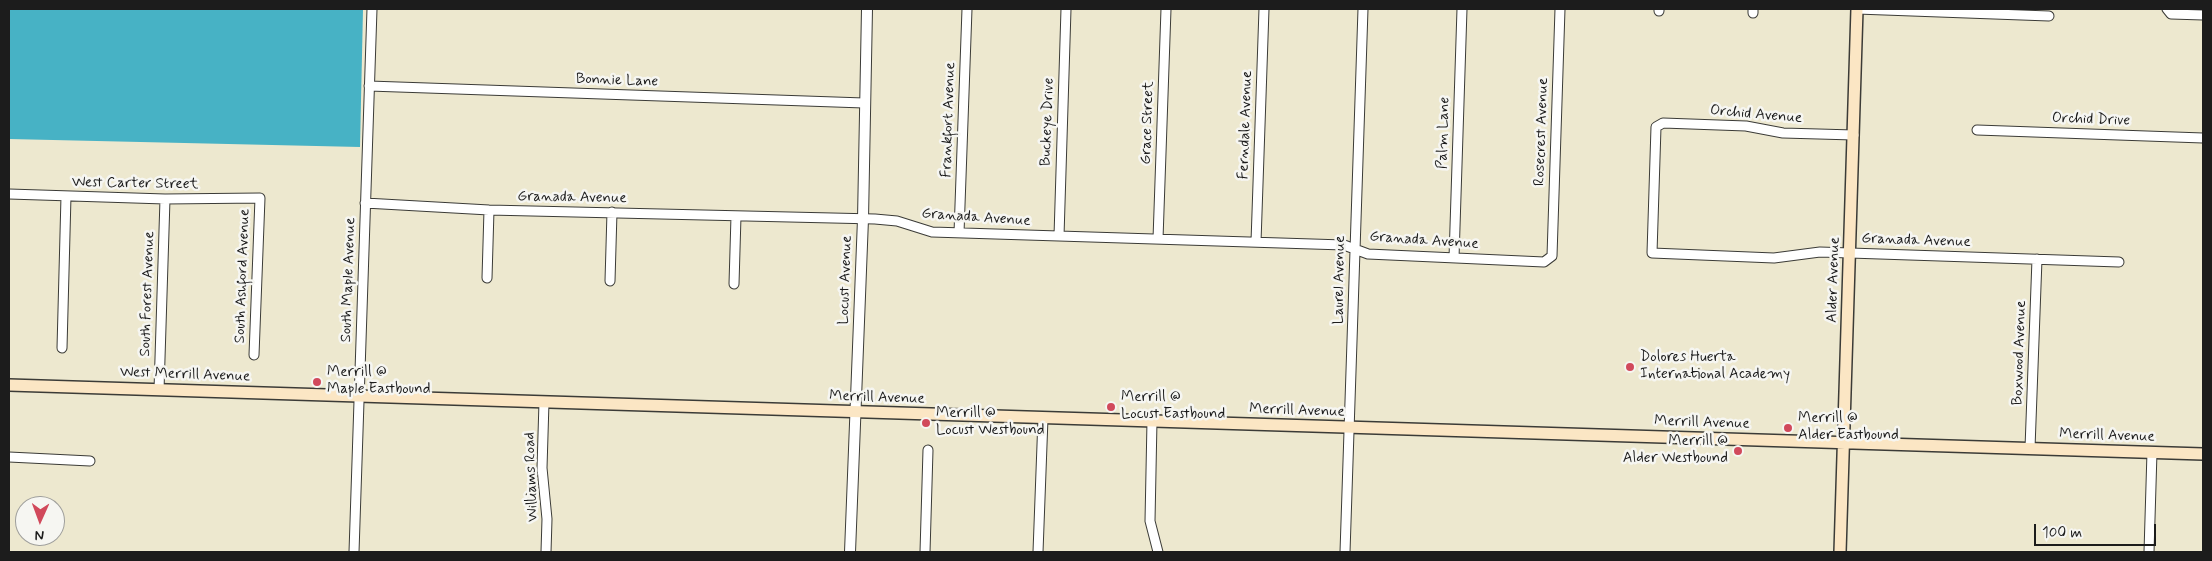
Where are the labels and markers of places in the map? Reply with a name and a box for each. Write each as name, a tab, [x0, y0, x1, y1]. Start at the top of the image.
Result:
place label: Dolores Huerta International Academy	[1640, 349, 1790, 384]
marker: Dolores Huerta International Academy	[1624, 361, 1636, 373]
place label: Merrill @ Maple Eastbound	[327, 364, 430, 399]
marker: Merrill @ Maple Eastbound	[311, 376, 323, 388]
place label: Merrill @ Locust Eastbound	[1121, 389, 1225, 424]
marker: Merrill @ Locust Eastbound	[1105, 401, 1117, 413]
place label: Merrill @ Locust Westbound	[936, 405, 1044, 440]
place label: Merrill @ Alder Eastbound	[1798, 410, 1899, 445]
marker: Merrill @ Locust Westbound	[920, 417, 932, 429]
marker: Merrill @ Alder Eastbound	[1782, 422, 1794, 434]
place label: Merrill @ Alder Westbound	[1623, 433, 1728, 468]
marker: Merrill @ Alder Westbound	[1732, 445, 1744, 457]

